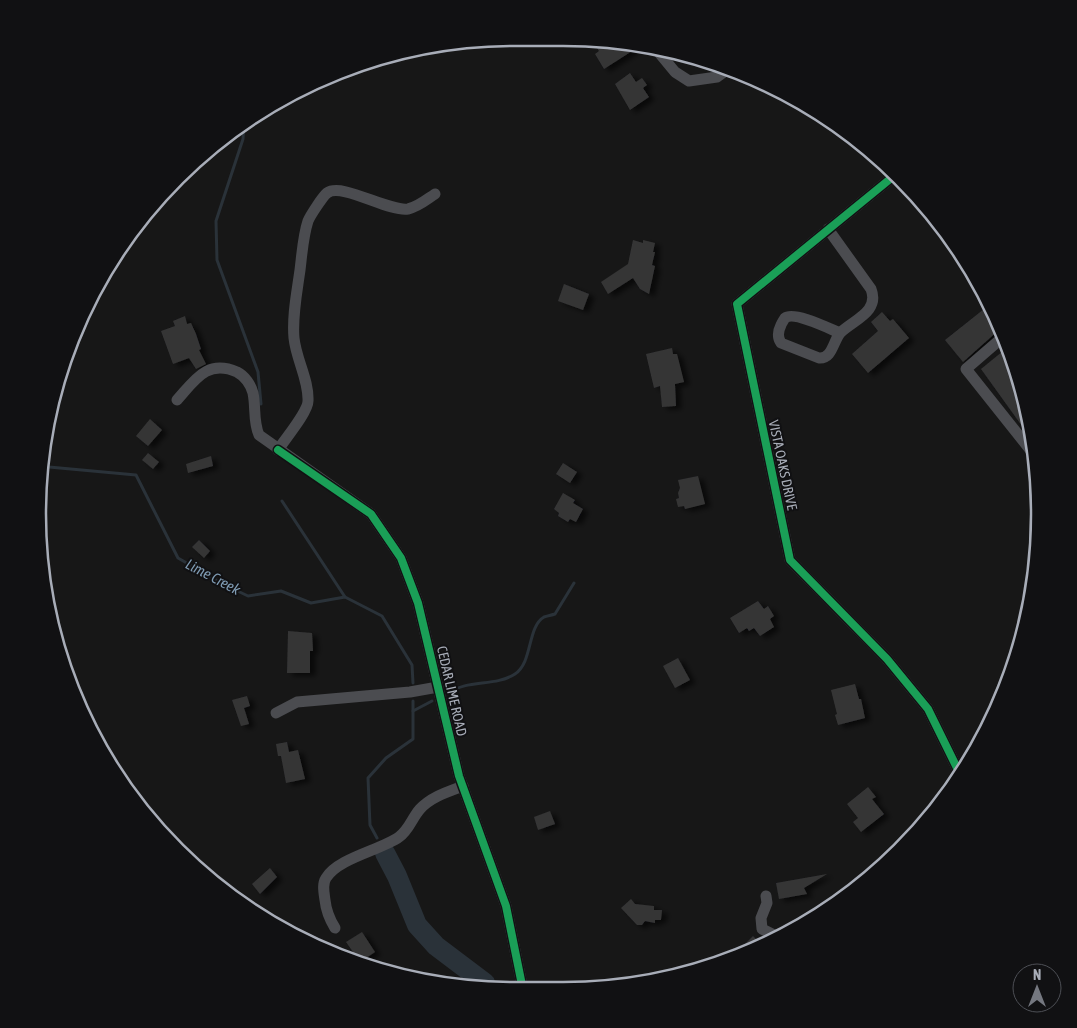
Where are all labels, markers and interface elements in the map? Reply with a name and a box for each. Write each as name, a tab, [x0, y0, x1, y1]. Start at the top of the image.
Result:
street label: VISTA OAKS DRIVE	[766, 419, 800, 511]
water label: Lime Creek	[183, 555, 244, 598]
street label: CEDAR LIME ROAD	[434, 644, 470, 738]
north arrow	[1012, 963, 1062, 1013]
text: N	[1033, 967, 1041, 983]

